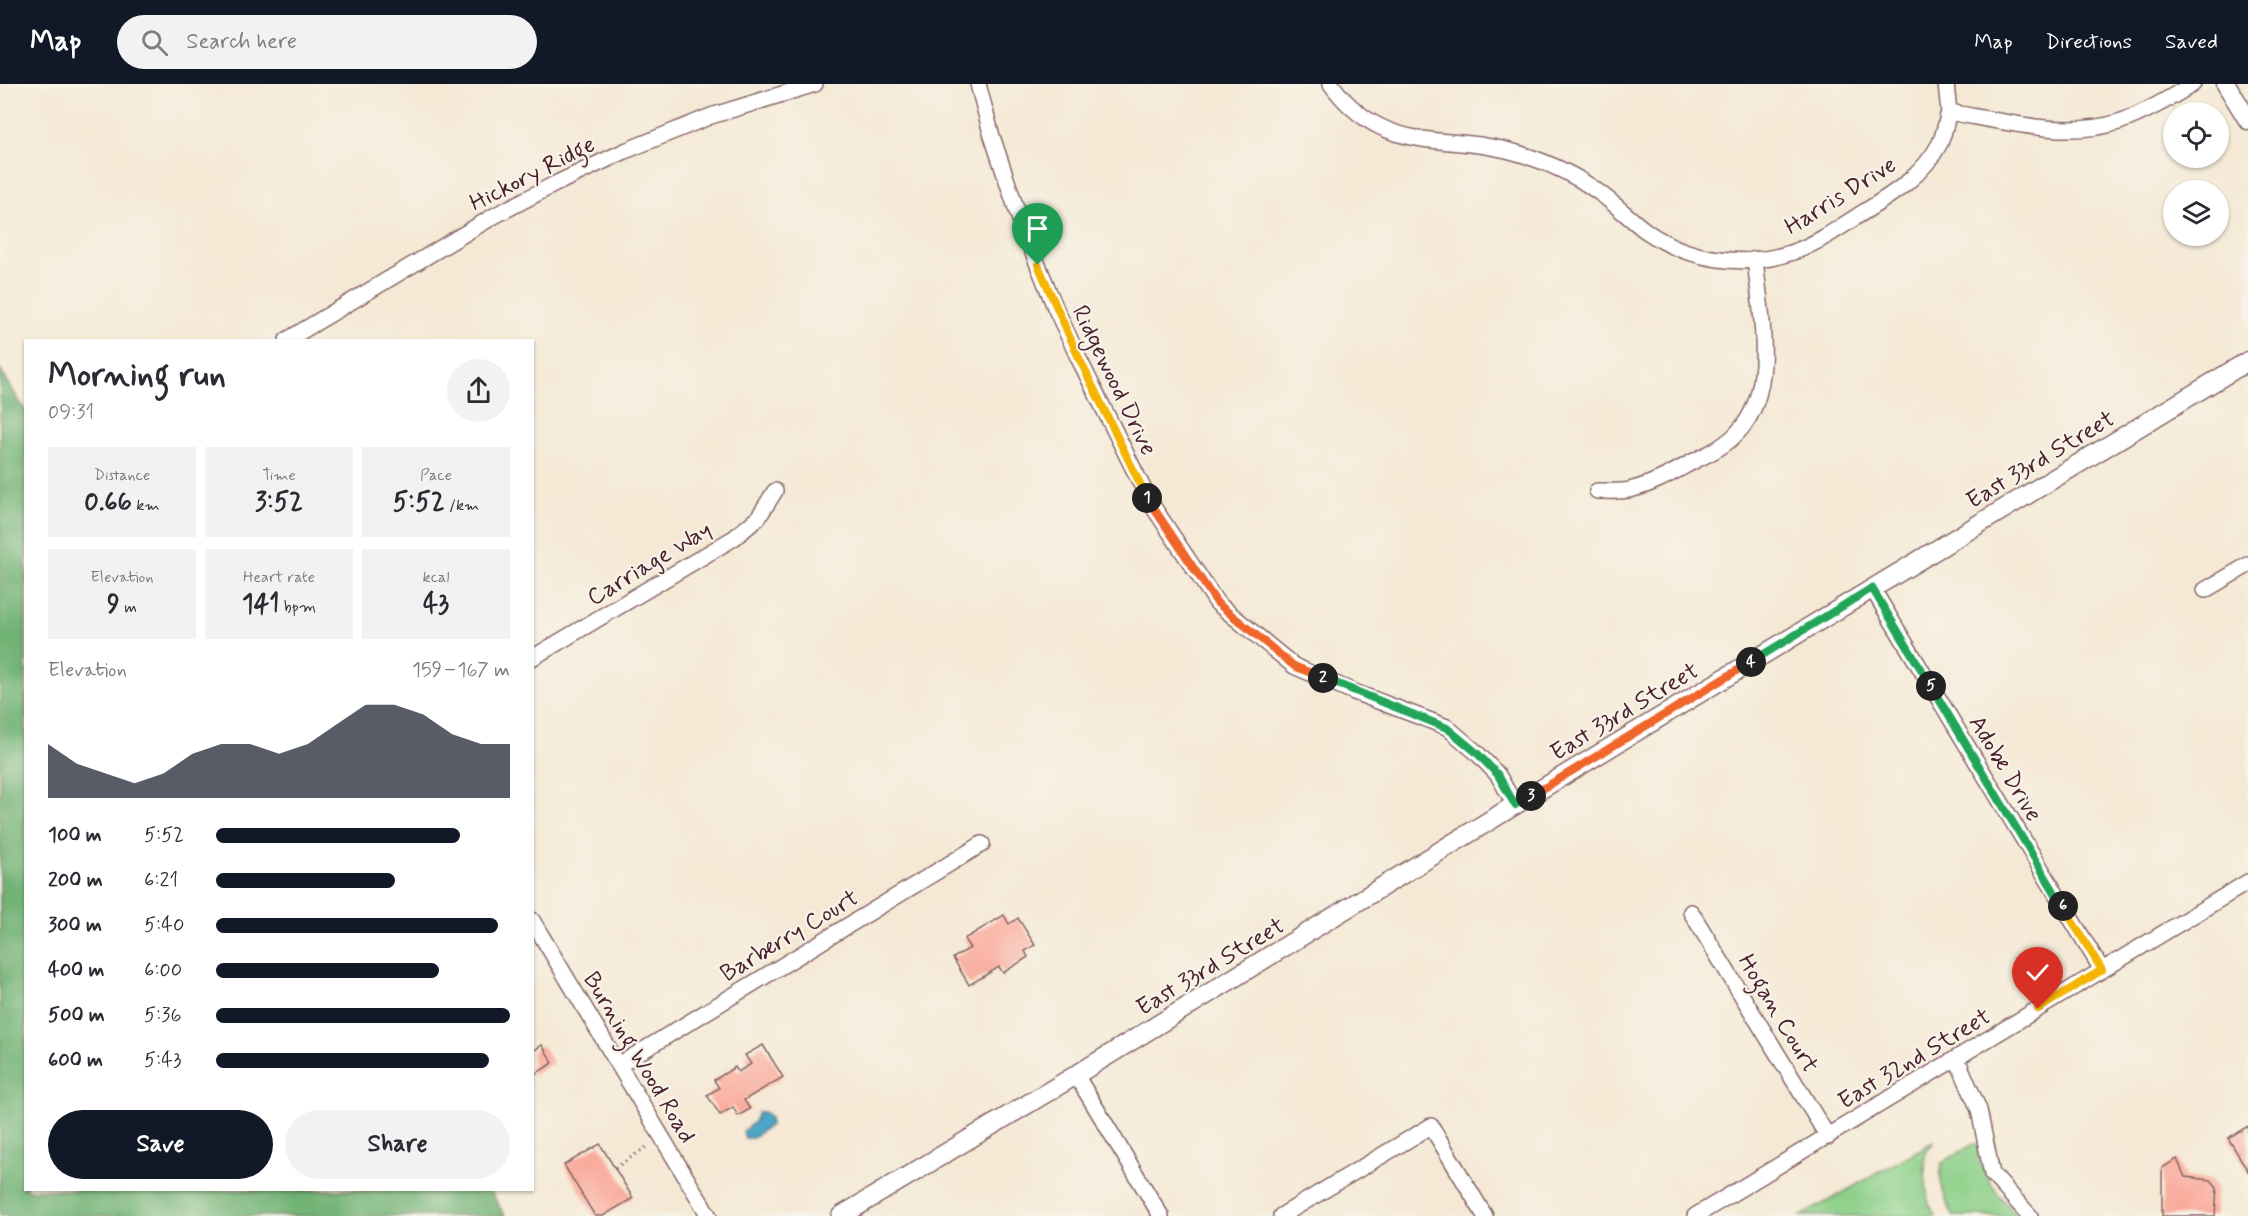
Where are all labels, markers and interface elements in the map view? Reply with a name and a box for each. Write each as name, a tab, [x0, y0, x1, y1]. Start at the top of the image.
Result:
search box	[117, 15, 537, 69]
text: Map	[30, 24, 81, 61]
icon: search	[138, 26, 171, 59]
text: Search here	[186, 28, 297, 56]
text: Map	[1974, 28, 2013, 56]
text: Directions	[2046, 28, 2132, 56]
text: Saved	[2165, 28, 2218, 56]
map controls	[2163, 102, 2229, 246]
button: locate	[2163, 102, 2229, 168]
street label: Hickory Ridge	[465, 129, 602, 222]
street label: Harris Drive	[1779, 150, 1902, 243]
button: layers	[2163, 180, 2229, 246]
pin	[1012, 203, 1063, 265]
icon: arrive	[1021, 212, 1054, 245]
street label: Ridgewood Drive	[1062, 300, 1163, 462]
text: Morning run	[48, 354, 226, 398]
button: share	[447, 359, 510, 422]
text: 09:31	[48, 399, 94, 426]
street label: East 33rd Street	[1961, 404, 2121, 517]
text: Distance	[94, 465, 150, 486]
text: Time	[262, 465, 296, 486]
text: Pace	[420, 465, 452, 486]
pin: 1	[1132, 483, 1162, 513]
text: 0.66	[84, 486, 132, 520]
text: 3:52	[255, 486, 303, 520]
text: 5:52	[393, 486, 445, 520]
text: 1	[1143, 487, 1151, 508]
text: km	[132, 495, 160, 516]
text: /km	[445, 495, 479, 516]
street label: Carriage Way	[582, 515, 718, 614]
text: Elevation	[91, 567, 154, 588]
text: Heart rate	[243, 567, 315, 588]
text: kcal	[423, 567, 449, 588]
text: 9	[107, 588, 120, 622]
text: 141	[242, 588, 279, 622]
text: 43	[423, 588, 449, 622]
text: m	[120, 597, 137, 618]
text: bpm	[279, 597, 316, 618]
pin: 4	[1736, 647, 1766, 677]
text: 4	[1746, 651, 1756, 672]
street label: East 33rd Street	[1545, 656, 1705, 769]
text: Elevation	[48, 657, 127, 684]
text: 159–167 m	[412, 657, 510, 684]
pin: 2	[1308, 663, 1338, 693]
text: 2	[1319, 667, 1327, 688]
pin: 5	[1916, 671, 1946, 701]
text: 5	[1926, 675, 1936, 696]
street label: Adobe Drive	[1961, 710, 2049, 828]
pin: 3	[1516, 781, 1546, 811]
text: 3	[1527, 785, 1535, 806]
text: 100 m	[48, 822, 102, 849]
text: 5:52	[144, 822, 184, 849]
text: 200 m	[48, 867, 103, 894]
text: 6:21	[144, 867, 178, 894]
street label: Barberry Court	[715, 883, 865, 990]
pin: 6	[2048, 891, 2078, 921]
text: 6	[2059, 895, 2067, 916]
street label: East 33rd Street	[1131, 911, 1291, 1024]
text: 300 m	[48, 912, 102, 939]
text: 5:40	[144, 912, 184, 939]
pin	[2012, 947, 2063, 1009]
street label: Hogan Court	[1728, 949, 1825, 1080]
icon: check	[2021, 956, 2054, 989]
text: 400 m	[48, 957, 104, 984]
text: 6:00	[144, 957, 182, 984]
street label: Burning Wood Road	[573, 966, 702, 1151]
street label: East 32nd Street	[1833, 1001, 1997, 1117]
text: 500 m	[48, 1002, 105, 1029]
text: 5:36	[144, 1002, 181, 1029]
text: 600 m	[48, 1047, 103, 1074]
text: 5:43	[144, 1047, 181, 1074]
button: Save	[48, 1110, 273, 1179]
button: Share	[285, 1110, 510, 1179]

